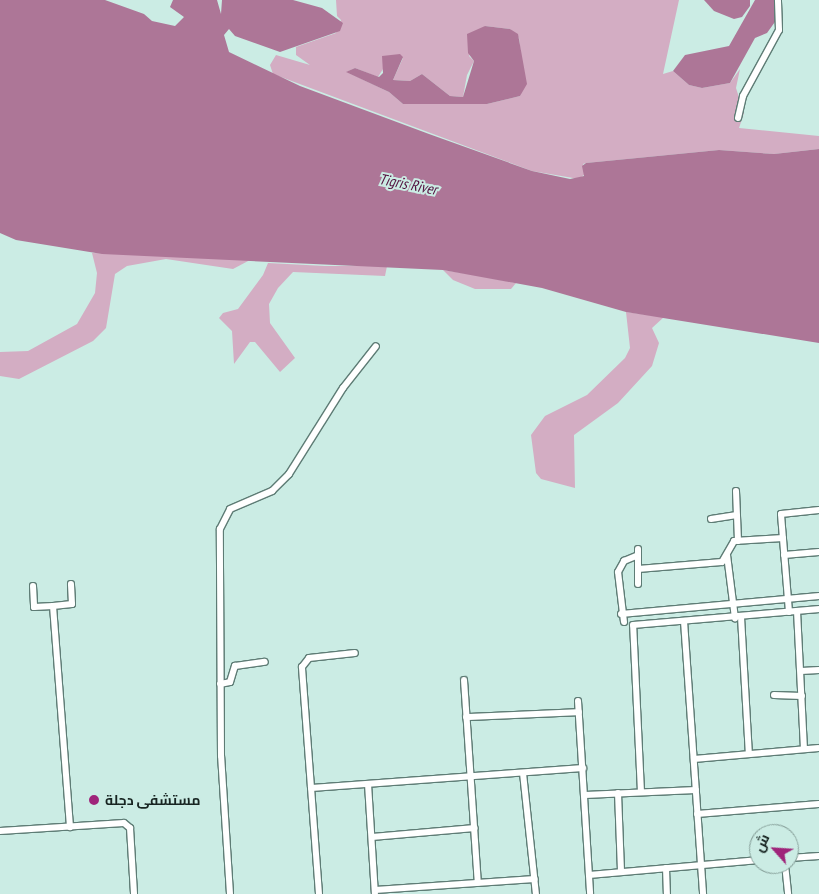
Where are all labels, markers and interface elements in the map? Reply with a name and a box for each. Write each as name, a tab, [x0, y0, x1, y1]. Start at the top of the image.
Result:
water label: Tigris River	[378, 170, 438, 198]
place label: مستشفى دجلة	[105, 792, 200, 808]
marker: مستشفى دجلة	[87, 793, 101, 807]
north arrow	[749, 824, 799, 874]
text: ش	[749, 831, 773, 855]

